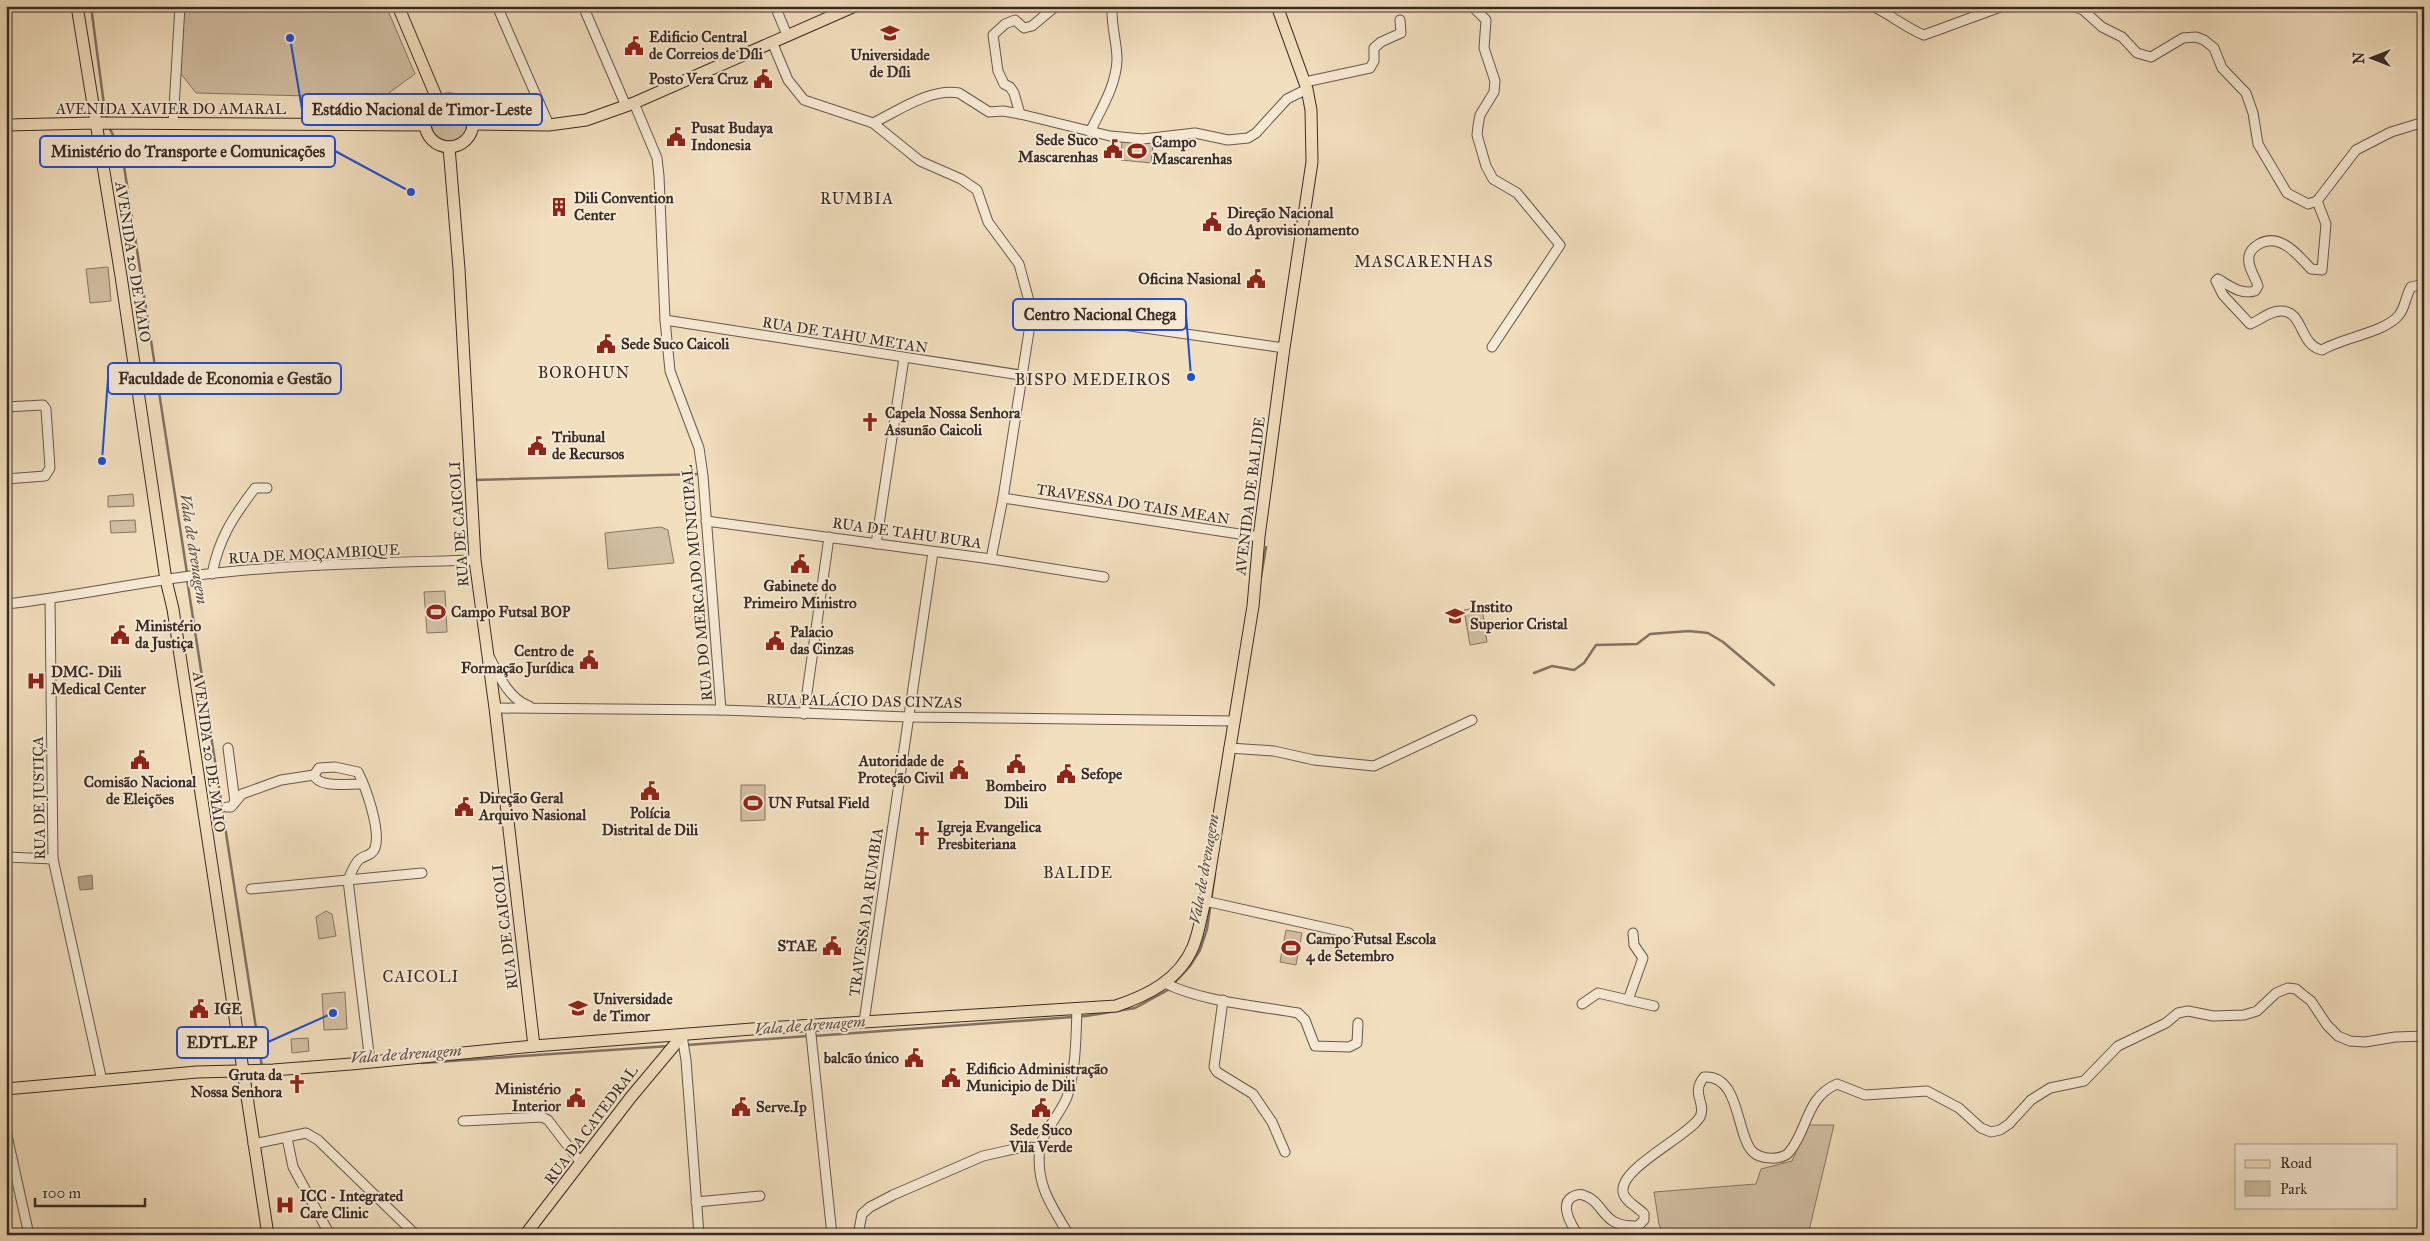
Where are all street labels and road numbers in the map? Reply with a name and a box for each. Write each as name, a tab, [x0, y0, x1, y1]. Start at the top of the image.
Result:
street label: AVENIDA XAVIER DO AMARAL	[55, 100, 286, 118]
street label: AVENIDA 20 DE MAIO	[111, 179, 155, 344]
street label: RUA DE TAHU METAN	[761, 313, 929, 357]
street label: AVENIDA DE BALIDE	[1231, 415, 1269, 577]
street label: RUA DE CAICOLI	[446, 461, 472, 587]
street label: RUA DO MERCADO MUNICIPAL	[678, 464, 716, 702]
street label: TRAVESSA DO TAIS MEAN	[1035, 480, 1231, 528]
street label: RUA DE TAHU BURA	[831, 514, 983, 552]
street label: RUA DE MOÇAMBIQUE	[228, 541, 401, 567]
street label: AVENIDA 20 DE MAIO	[189, 669, 229, 834]
street label: RUA PALÁCIO DAS CINZAS	[766, 689, 962, 712]
street label: RUA DE JUSTIÇA	[29, 736, 50, 860]
street label: TRAVESSA DA RUMBIA	[845, 826, 887, 998]
street label: RUA DE CAICOLI	[488, 863, 522, 991]
street label: RUA DA CATEDRAL	[540, 1062, 642, 1188]

